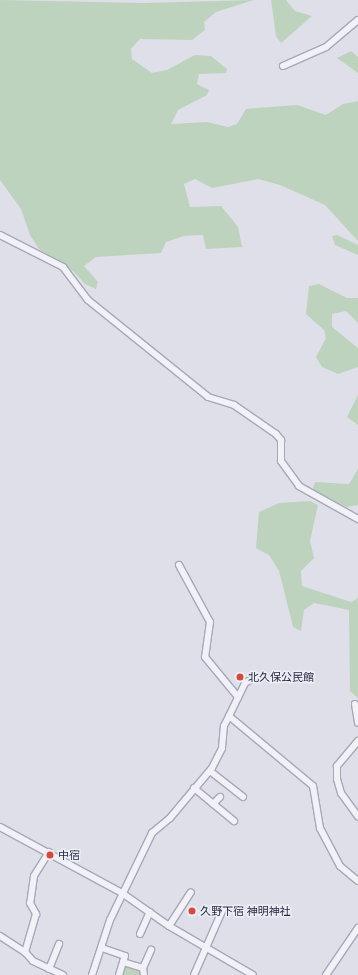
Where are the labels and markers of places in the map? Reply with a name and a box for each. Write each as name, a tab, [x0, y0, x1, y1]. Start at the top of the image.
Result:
place label: 北久保公民館	[248, 670, 314, 684]
marker: 北久保公民館	[235, 672, 245, 682]
place label: 中宿	[58, 848, 80, 862]
marker: 中宿	[45, 850, 55, 860]
place label: 久野下宿 神明神社	[200, 904, 291, 918]
marker: 久野下宿 神明神社	[187, 906, 197, 916]

